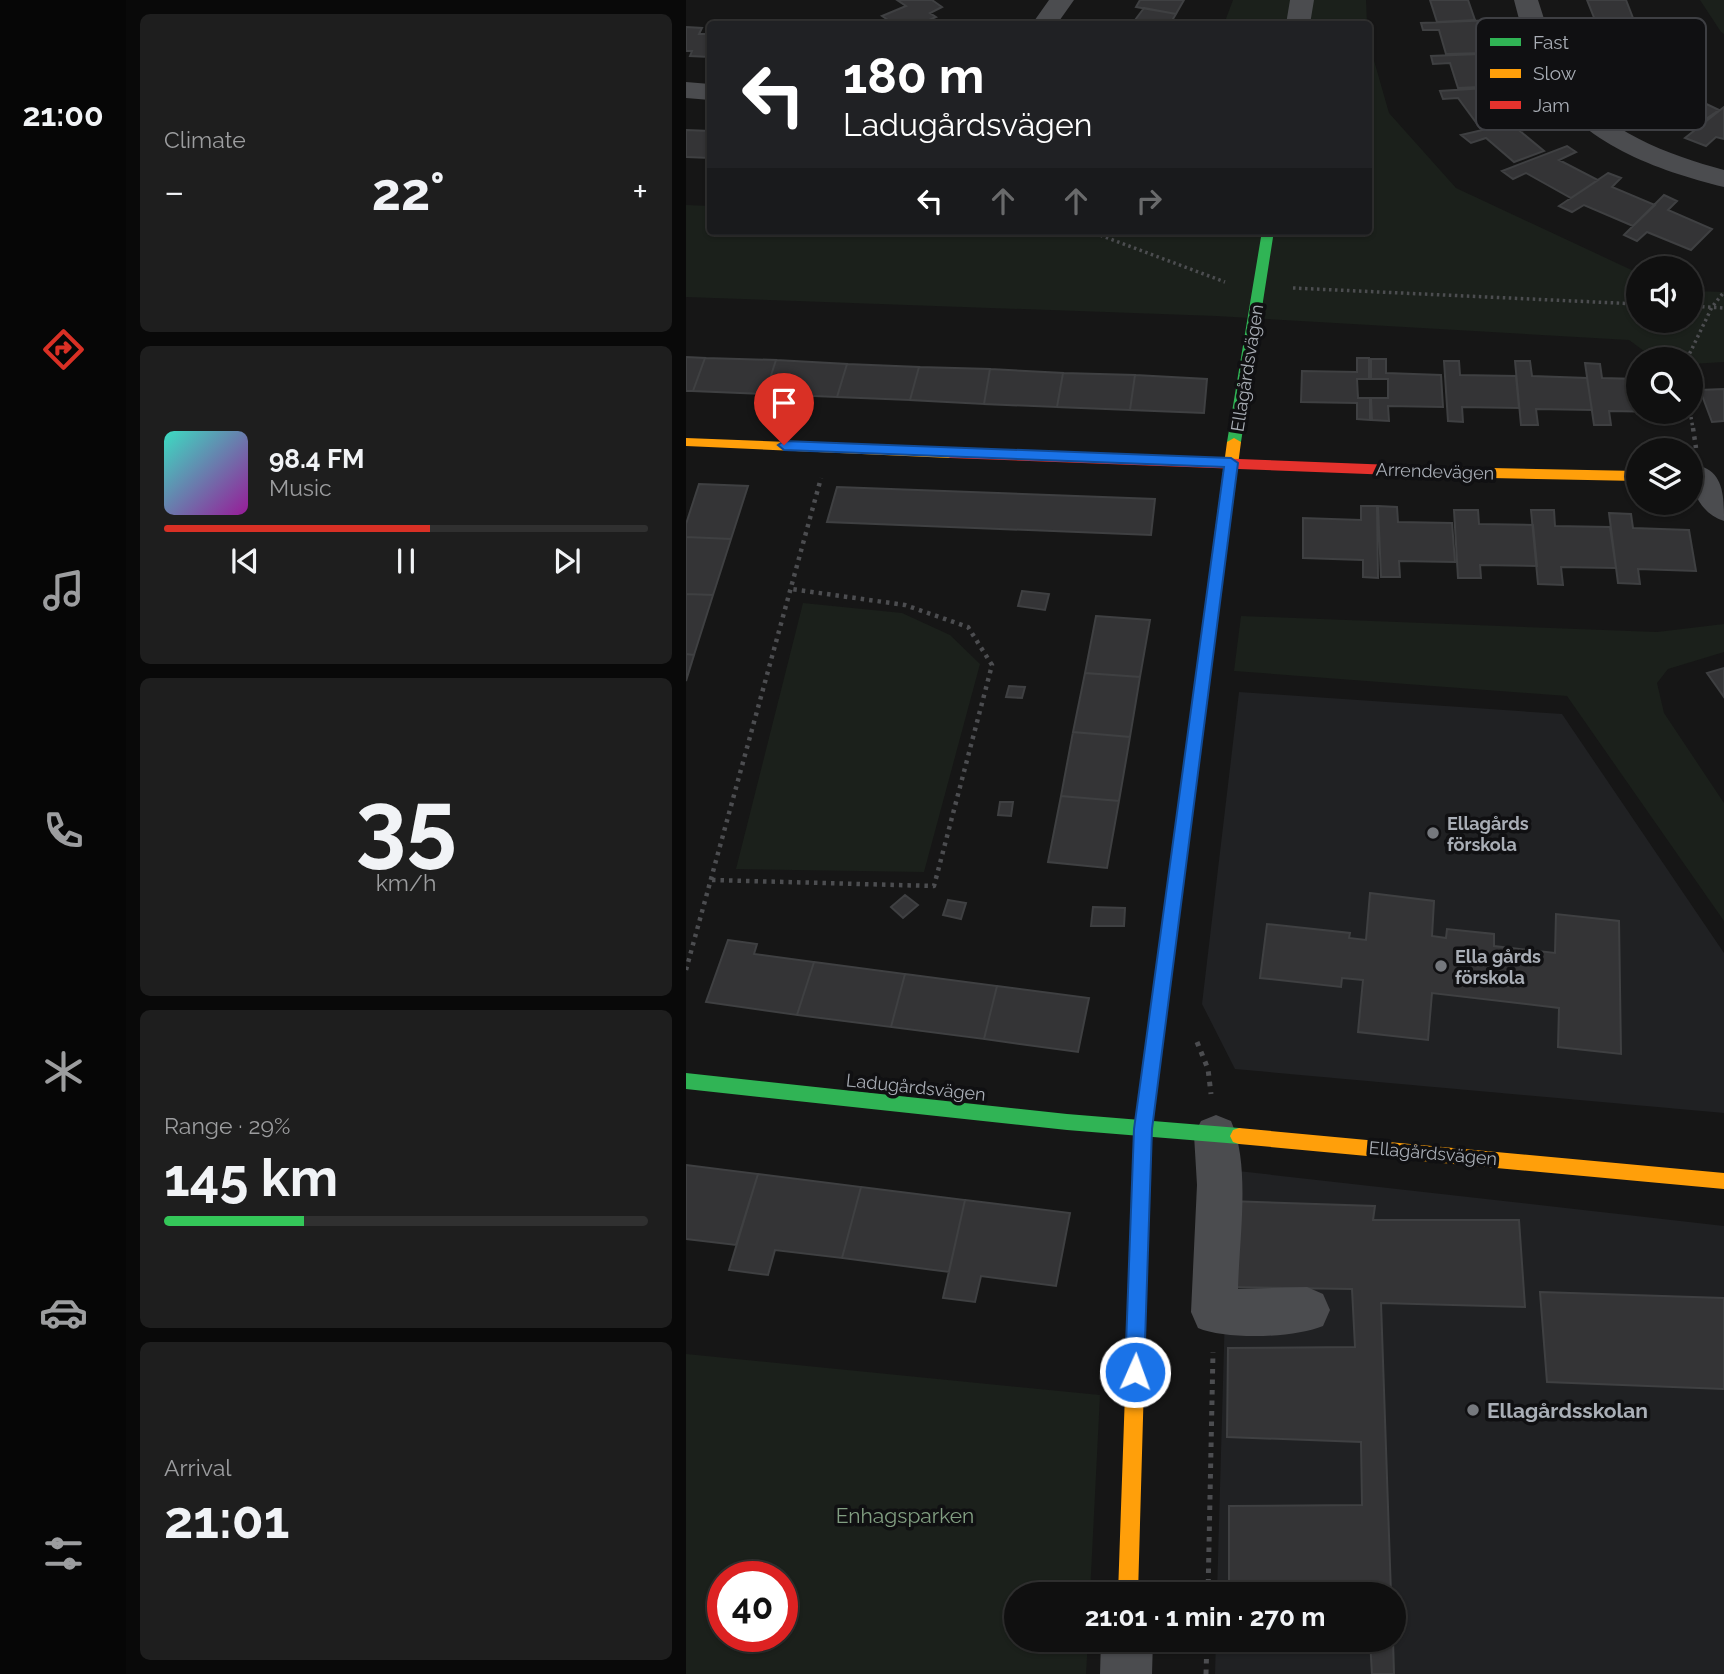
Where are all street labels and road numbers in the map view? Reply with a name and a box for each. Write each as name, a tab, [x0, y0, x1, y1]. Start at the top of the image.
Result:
street label: Ellagårdsvägen	[1227, 303, 1267, 433]
street label: Arrendevägen	[1375, 458, 1495, 484]
street label: Ladugårdsvägen	[845, 1069, 987, 1105]
street label: Ellagårdsvägen	[1368, 1137, 1498, 1169]

